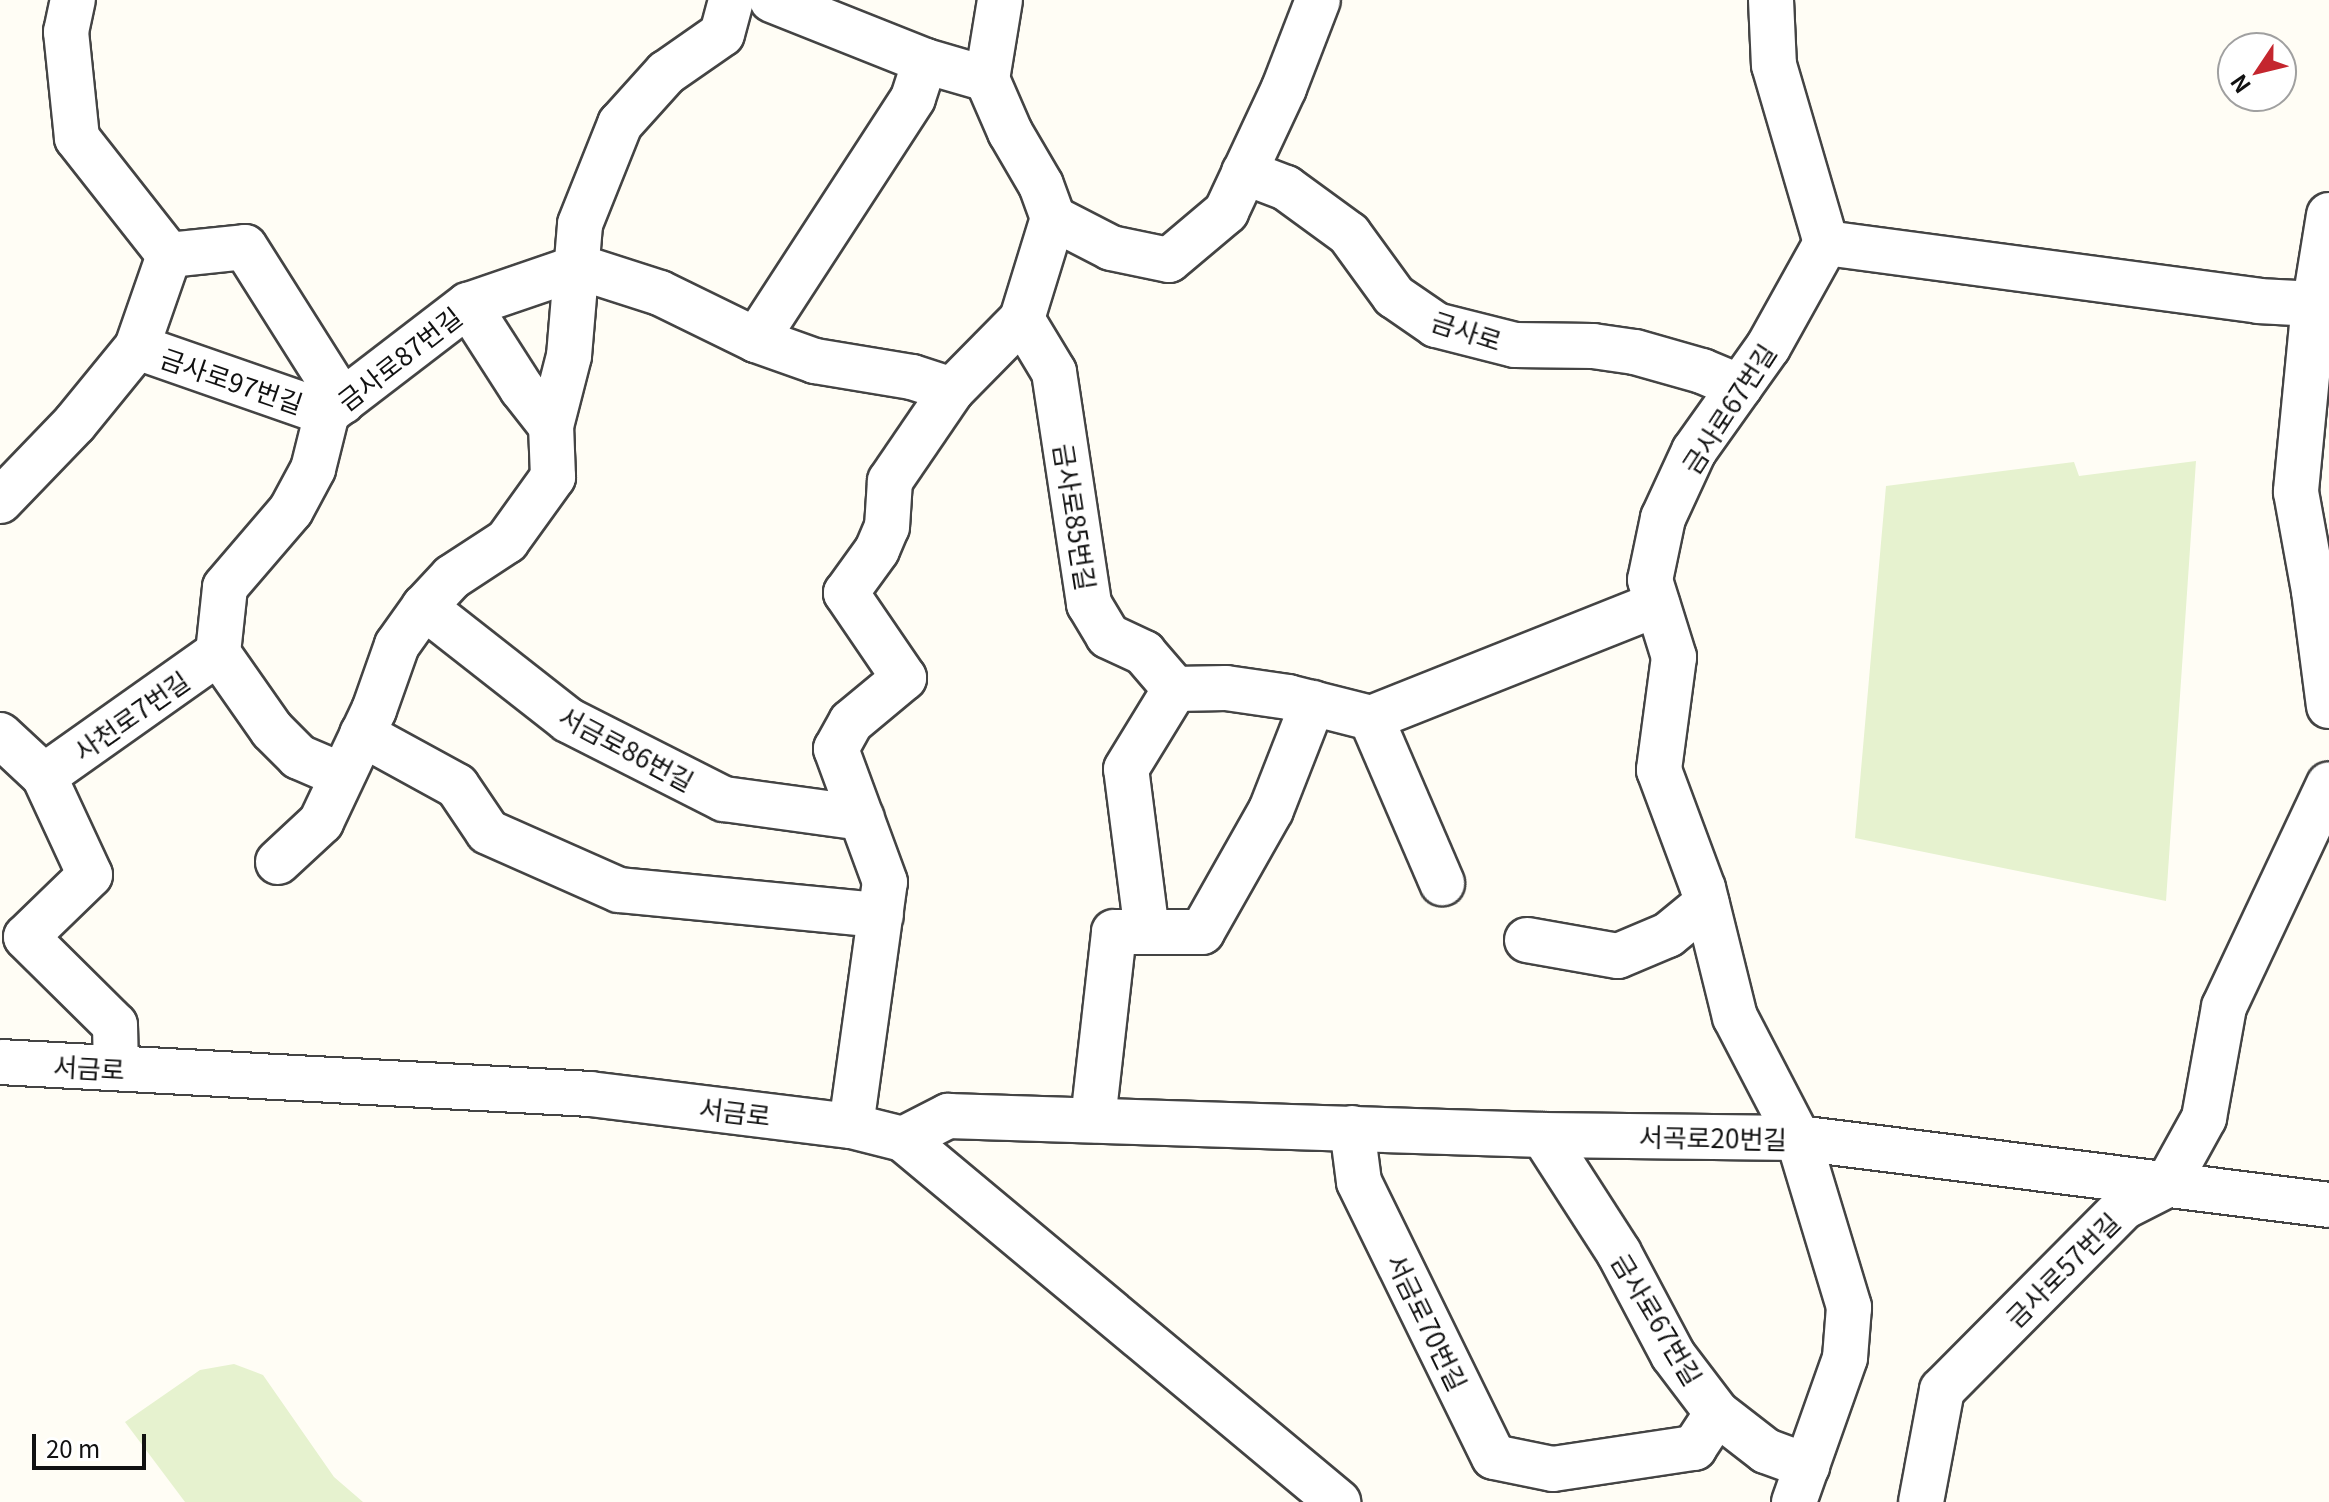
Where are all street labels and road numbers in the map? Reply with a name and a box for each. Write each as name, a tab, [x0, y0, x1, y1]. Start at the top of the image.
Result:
street label: 금사로87번길	[331, 300, 467, 416]
street label: 금사로	[1428, 304, 1506, 356]
street label: 금사로67번길	[1674, 337, 1782, 479]
street label: 금사로97번길	[157, 341, 307, 419]
street label: 금사로85번길	[1049, 441, 1103, 593]
street label: 사천로7번길	[67, 664, 195, 766]
street label: 서금로86번길	[554, 699, 700, 797]
street label: 서금로	[52, 1050, 126, 1084]
street label: 서금로	[697, 1091, 773, 1131]
street label: 서곡로20번길	[1639, 1120, 1787, 1154]
street label: 금사로57번길	[1998, 1205, 2126, 1333]
street label: 금사로67번길	[1606, 1247, 1710, 1391]
street label: 서금로70번길	[1381, 1248, 1475, 1396]

